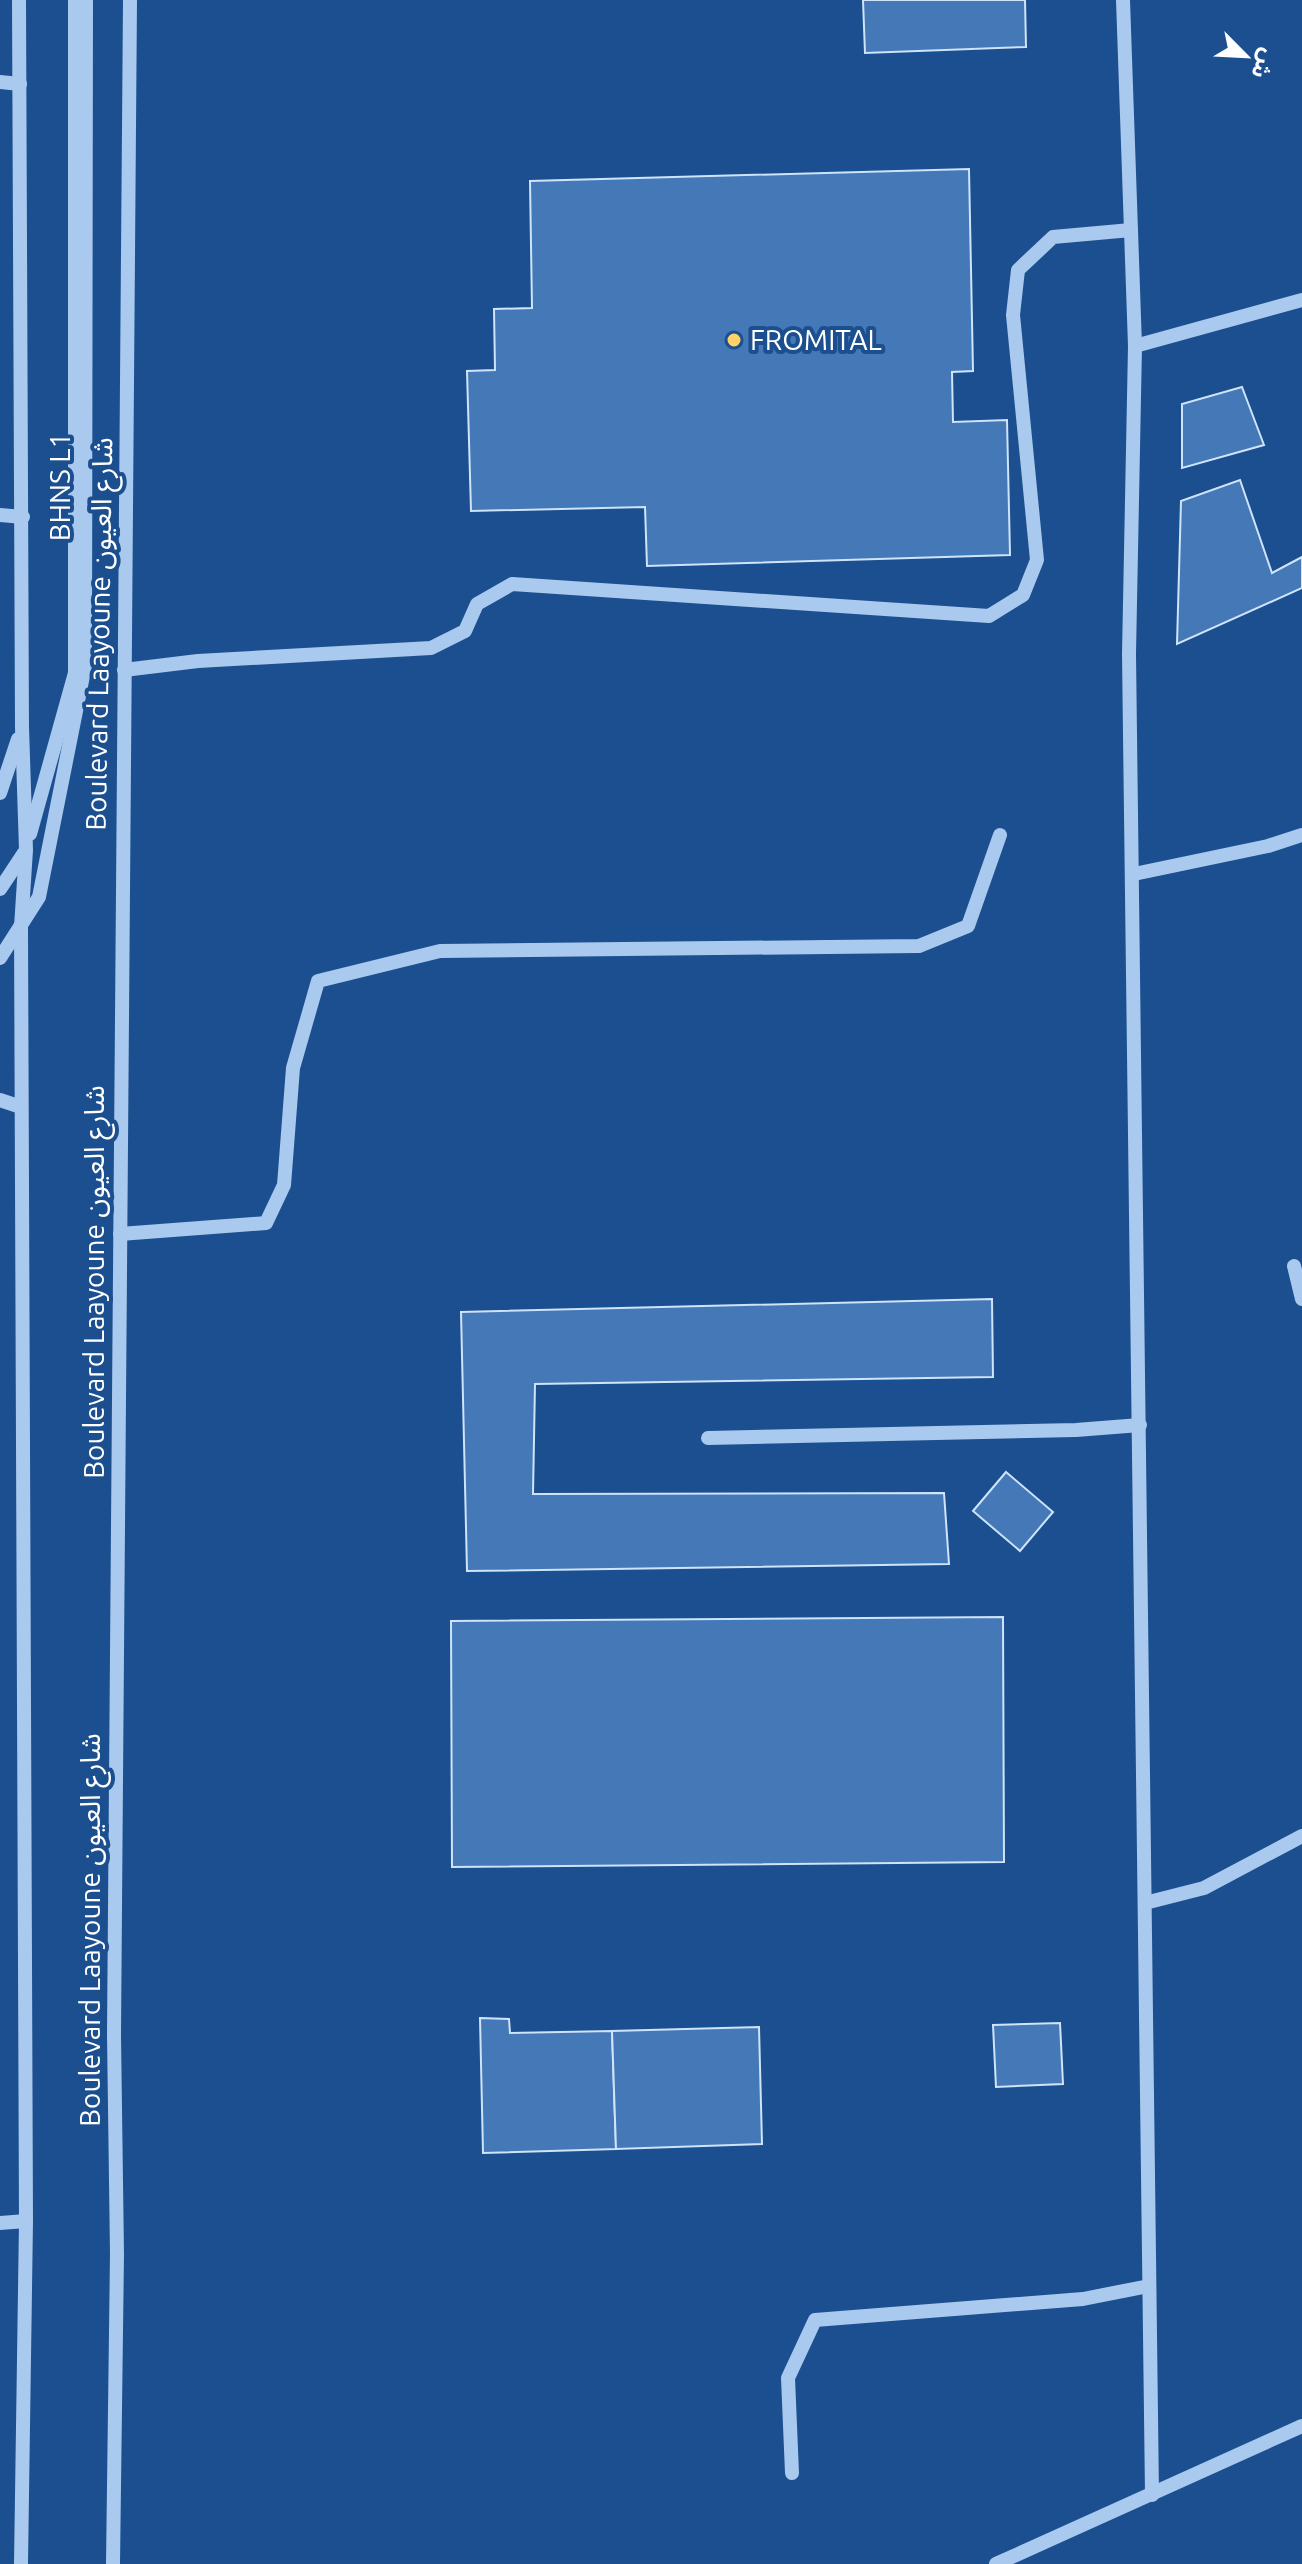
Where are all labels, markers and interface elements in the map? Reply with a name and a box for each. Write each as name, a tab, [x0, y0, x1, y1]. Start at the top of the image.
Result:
north arrow	[1206, 16, 1286, 96]
text: ش	[1246, 45, 1282, 83]
place label: FROMITAL	[750, 324, 882, 355]
marker: FROMITAL	[725, 331, 743, 349]
street label: BHNS L1	[44, 433, 75, 541]
street label: Boulevard Laayoune شارع العيون	[80, 437, 123, 831]
street label: Boulevard Laayoune شارع العيون	[78, 1085, 115, 1479]
street label: Boulevard Laayoune شارع العيون	[74, 1733, 111, 2127]

